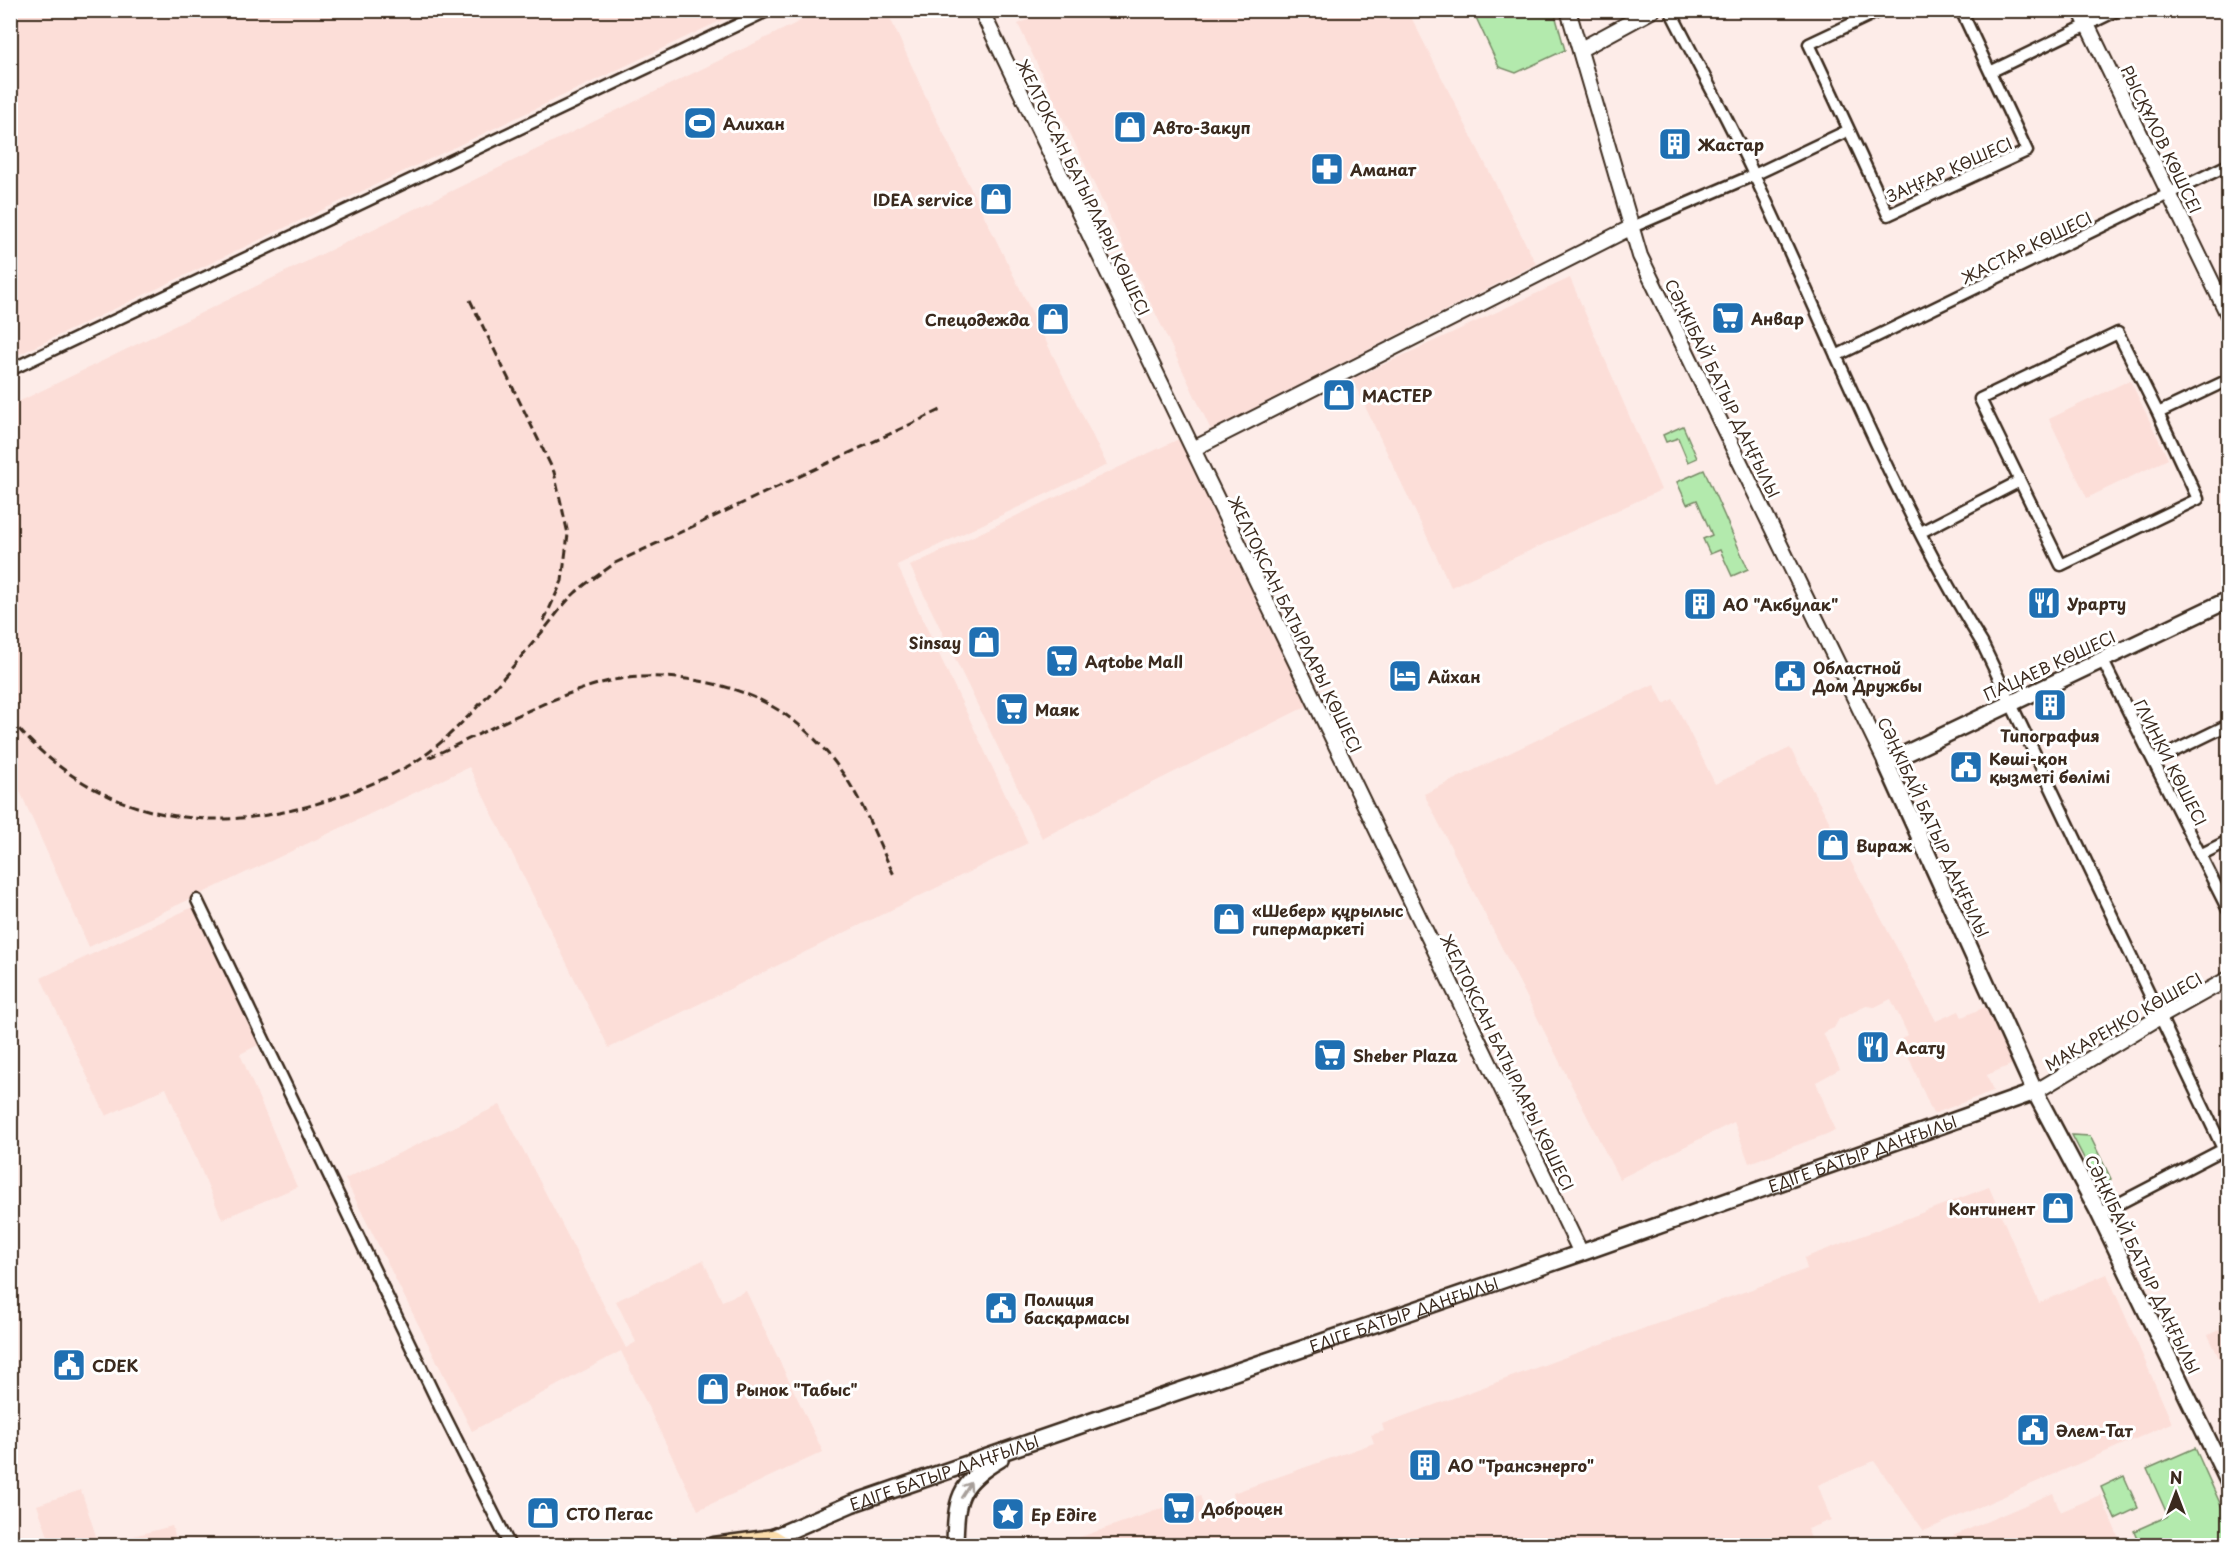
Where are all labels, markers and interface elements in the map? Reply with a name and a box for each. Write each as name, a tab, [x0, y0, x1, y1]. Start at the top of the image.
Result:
street label: ЖЕЛТОКСАН БАТЫРЛАРЫ КӨШЕСІ	[1011, 54, 1157, 319]
street label: РЫСҚҰЛОВ КӨШСЕІ	[2116, 61, 2208, 217]
sports icon: Алихан	[682, 105, 718, 141]
shop icon: Авто-Закуп	[1112, 109, 1148, 145]
place label: Алихан	[723, 111, 785, 135]
place label: Авто-Закуп	[1153, 115, 1251, 139]
building icon: Жастар	[1657, 126, 1693, 162]
street label: ЗАҢҒАР КӨШЕСІ	[1882, 131, 2016, 207]
place label: Жастар	[1697, 132, 1764, 156]
pharmacy icon: Аманат	[1309, 151, 1345, 187]
place label: Аманат	[1349, 157, 1417, 181]
shop icon: IDEA service	[978, 181, 1014, 217]
place label: IDEA service	[873, 187, 973, 211]
street label: ЖАСТАР КӨШЕСІ	[1957, 205, 2095, 289]
street label: СӘҢКІБАЙ БАТЫР ДАҢҒЫЛЫ	[1659, 275, 1787, 501]
supermarket icon: Анвар	[1710, 300, 1746, 336]
shop icon: Спецодежда	[1035, 301, 1071, 337]
place label: Анвар	[1750, 306, 1804, 330]
place label: Спецодежда	[925, 307, 1030, 331]
shop icon: МАСТЕР	[1321, 377, 1357, 413]
place label: МАСТЕР	[1362, 383, 1433, 407]
street label: ЖЕЛТОКСАН БАТЫРЛАРЫ КӨШЕСІ	[1223, 491, 1369, 756]
restaurant icon: Урарту	[2026, 585, 2062, 621]
building icon: АО "Акбулак"	[1682, 586, 1718, 622]
place label: Урарту	[2067, 591, 2126, 615]
place label: АО "Акбулак"	[1723, 592, 1838, 616]
shop icon: Sinsay	[966, 624, 1002, 660]
street label: ПАЦАЕВ КӨШЕСІ	[1979, 624, 2119, 706]
place label: Sinsay	[909, 630, 961, 654]
supermarket icon: Aqtobe Mall	[1044, 643, 1080, 679]
place label: Aqtobe Mall	[1085, 649, 1183, 673]
place label: Областной Дом Дружбы	[1812, 655, 1922, 697]
hotel icon: Айхан	[1387, 658, 1423, 694]
public building icon: Областной Дом Дружбы	[1772, 658, 1808, 694]
place label: Айхан	[1428, 664, 1481, 688]
building icon: Типография	[2032, 687, 2068, 723]
supermarket icon: Маяк	[994, 691, 1030, 727]
street label: ГЛИНКИ КӨШЕСІ	[2129, 695, 2213, 829]
place label: Маяк	[1035, 697, 1080, 721]
street label: СӘҢКІБАЙ БАТЫР ДАҢҒЫЛЫ	[1872, 713, 1996, 941]
place label: Типография	[2000, 723, 2100, 747]
place label: Көші-қон қызметі бөлімі	[1989, 746, 2110, 788]
public building icon: Көші-қон қызметі бөлімі	[1948, 749, 1984, 785]
shop icon: Вираж	[1815, 827, 1851, 863]
place label: Вираж	[1856, 833, 1913, 857]
place label: «Шебер» құрылыс гипермаркеті	[1252, 898, 1404, 940]
shop icon: «Шебер» құрылыс гипермаркеті	[1211, 901, 1247, 937]
street label: ЖЕЛТОКСАН БАТЫРЛАРЫ КӨШЕСІ	[1435, 929, 1581, 1194]
street label: МАКАРЕНКО КӨШЕСІ	[2040, 966, 2206, 1076]
restaurant icon: Асату	[1855, 1029, 1891, 1065]
place label: Асату	[1896, 1035, 1945, 1059]
supermarket icon: Sheber Plaza	[1312, 1037, 1348, 1073]
place label: Sheber Plaza	[1353, 1043, 1458, 1067]
street label: ЕДІГЕ БАТЫР ДАҢҒЫЛЫ	[1765, 1109, 1960, 1198]
street label: СӘҢКІБАЙ БАТЫР ДАҢҒЫЛЫ	[2079, 1151, 2207, 1377]
shop icon: Континент	[2040, 1190, 2076, 1226]
place label: Континент	[1949, 1196, 2036, 1220]
street label: ЕДІГЕ БАТЫР ДАҢҒЫЛЫ	[1306, 1270, 1501, 1358]
place label: Полиция басқармасы	[1024, 1287, 1130, 1329]
public building icon: Полиция басқармасы	[983, 1290, 1019, 1326]
public building icon: CDEK	[51, 1347, 87, 1383]
place label: CDEK	[92, 1353, 139, 1377]
shop icon: Рынок "Табыс"	[695, 1371, 731, 1407]
place label: Рынок "Табыс"	[736, 1377, 858, 1401]
public building icon: Әлем-Тат	[2015, 1412, 2051, 1448]
place label: Әлем-Тат	[2056, 1418, 2134, 1442]
street label: ЕДІГЕ БАТЫР ДАҢҒЫЛЫ	[846, 1428, 1042, 1516]
building icon: АО "Трансэнерго"	[1407, 1447, 1443, 1483]
place label: АО "Трансэнерго"	[1448, 1453, 1594, 1477]
north arrow	[2146, 1463, 2206, 1523]
text: N	[2170, 1465, 2182, 1489]
one-way arrow	[959, 1481, 972, 1498]
supermarket icon: Доброцен	[1161, 1490, 1197, 1526]
shop icon: СТО Пегас	[525, 1495, 561, 1531]
place icon: Ер Едіге	[990, 1496, 1026, 1532]
place label: Доброцен	[1201, 1496, 1283, 1520]
place label: СТО Пегас	[566, 1501, 653, 1525]
place label: Ер Едіге	[1031, 1502, 1097, 1526]

